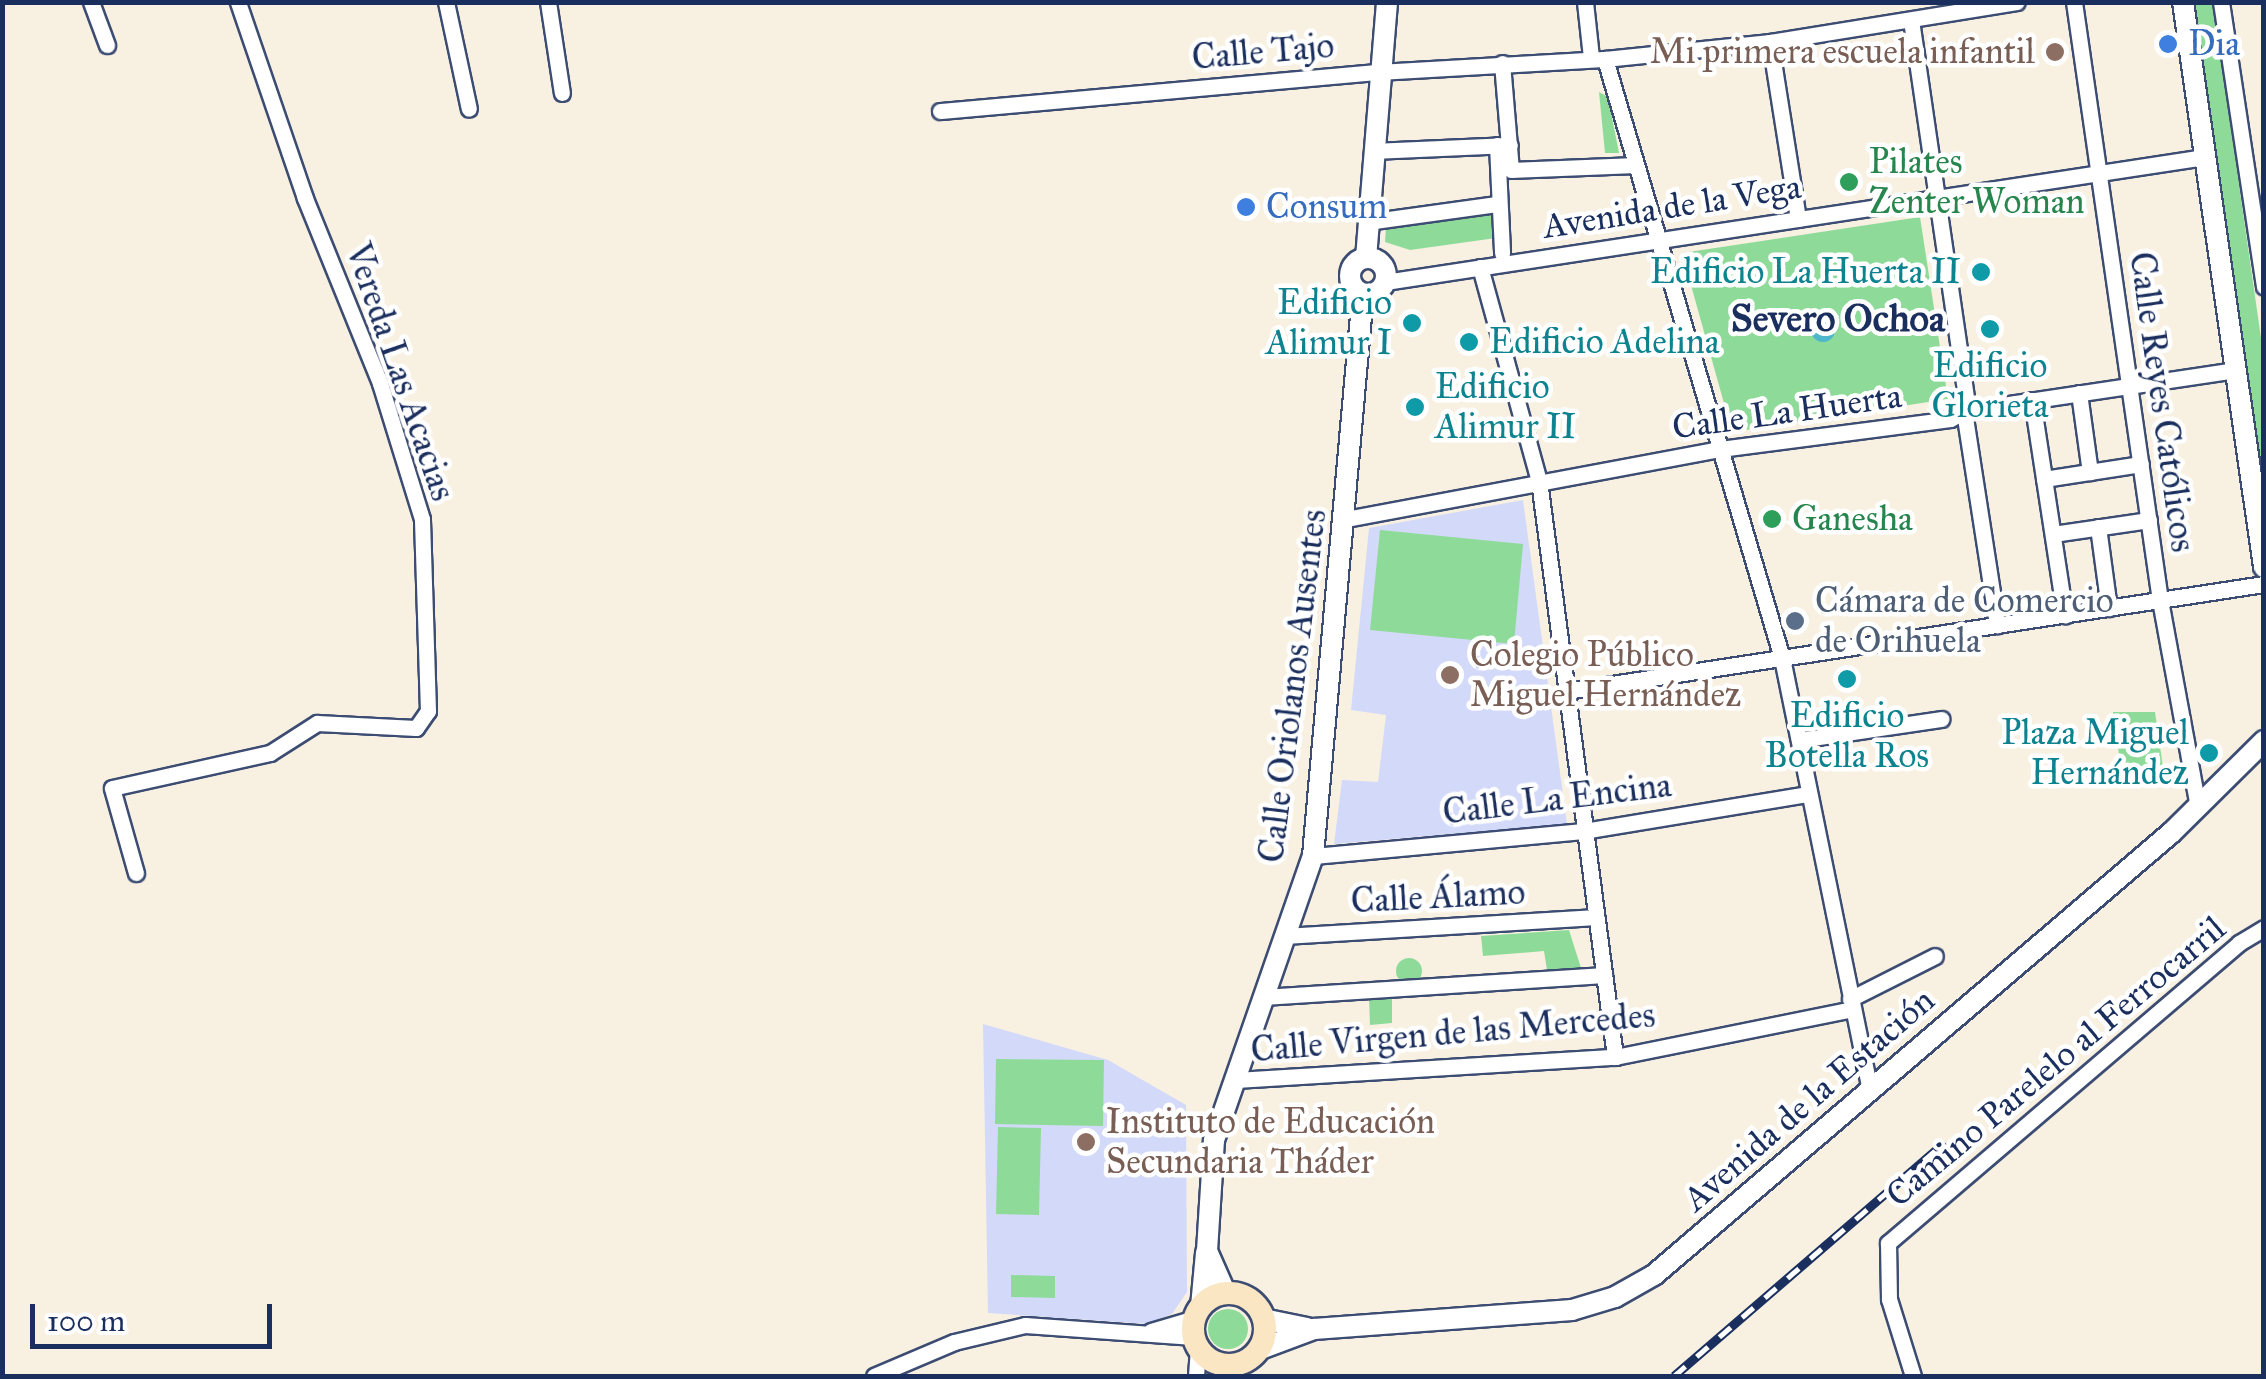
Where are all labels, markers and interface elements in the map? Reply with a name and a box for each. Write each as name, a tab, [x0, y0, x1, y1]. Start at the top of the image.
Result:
place label: Dia	[2188, 23, 2240, 65]
street label: Calle Tajo	[1190, 25, 1336, 79]
place label: Mi primera escuela infantil	[1650, 31, 2035, 73]
marker: Dia	[2157, 33, 2179, 55]
marker: Mi primera escuela infantil	[2044, 41, 2066, 63]
place label: Pilates Zenter Woman	[1869, 141, 2085, 223]
street label: Avenida de la Vega	[1540, 166, 1804, 248]
marker: Pilates Zenter Woman	[1838, 171, 1860, 193]
place label: Consum	[1266, 186, 1388, 228]
marker: Consum	[1235, 196, 1257, 218]
street label: Vereda Las Acacias	[336, 238, 464, 506]
street label: Calle Reyes Católicos	[2120, 249, 2204, 555]
place label: Edificio La Huerta II	[1650, 251, 1961, 293]
marker: Edificio La Huerta II	[1970, 261, 1992, 283]
place label: Edificio Alimur I	[1266, 282, 1392, 364]
district label: Severo Ochoa	[1731, 296, 1945, 342]
marker: Edificio Alimur I	[1401, 312, 1423, 334]
marker: Edificio Glorieta	[1979, 318, 2001, 340]
place label: Edificio Adelina	[1489, 321, 1720, 363]
marker: Edificio Adelina	[1458, 331, 1480, 353]
place label: Edificio Glorieta	[1931, 345, 2049, 427]
place label: Edificio Alimur II	[1435, 366, 1576, 448]
street label: Calle La Huerta	[1670, 375, 1904, 449]
marker: Edificio Alimur II	[1404, 396, 1426, 418]
place label: Ganesha	[1792, 498, 1913, 540]
street label: Calle Oriolanos Ausentes	[1250, 507, 1336, 865]
marker: Ganesha	[1761, 508, 1783, 530]
place label: Cámara de Comercio de Orihuela	[1815, 580, 2114, 662]
marker: Cámara de Comercio de Orihuela	[1784, 610, 1806, 632]
place label: Colegio Público Miguel Hernández	[1470, 634, 1741, 716]
marker: Colegio Público Miguel Hernández	[1439, 664, 1461, 686]
marker: Edificio Botella Ros	[1836, 668, 1858, 690]
place label: Edificio Botella Ros	[1765, 695, 1929, 777]
place label: Plaza Miguel Hernández	[2001, 712, 2189, 794]
marker: Plaza Miguel Hernández	[2198, 742, 2220, 764]
street label: Calle La Encina	[1440, 764, 1674, 834]
street label: Calle Álamo	[1350, 871, 1526, 923]
street label: Camino Parelelo al Ferrocarril	[1878, 908, 2234, 1216]
street label: Avenida de la Estación	[1675, 980, 1943, 1220]
street label: Calle Virgen de las Mercedes	[1249, 994, 1657, 1072]
place label: Instituto de Educación Secundaria Tháder	[1106, 1101, 1435, 1183]
marker: Instituto de Educación Secundaria Tháder	[1075, 1131, 1097, 1153]
scale bar	[35, 1284, 278, 1346]
text: 100 m	[47, 1303, 125, 1339]

